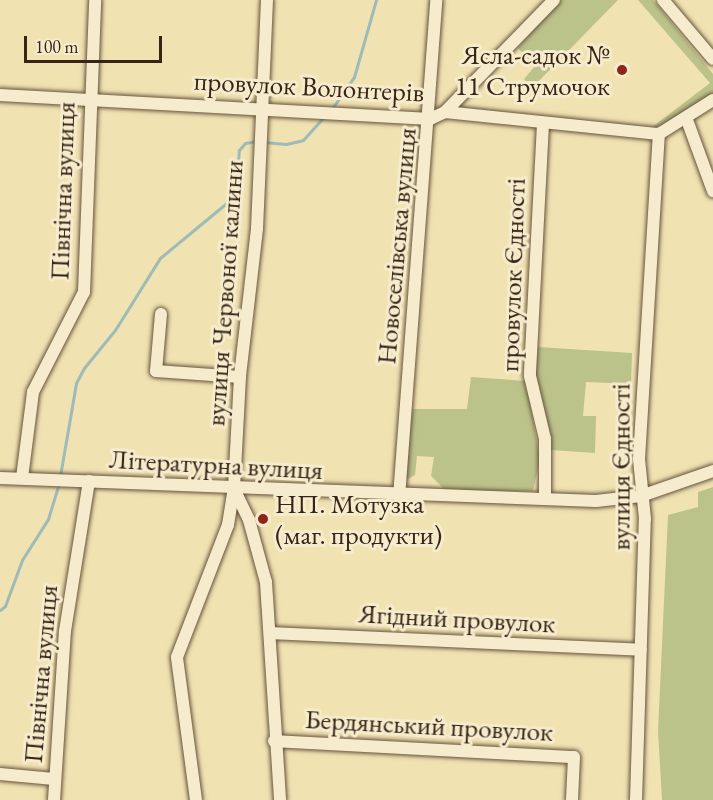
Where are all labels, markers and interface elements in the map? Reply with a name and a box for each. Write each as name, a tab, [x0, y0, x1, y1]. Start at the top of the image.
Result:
scale bar	[27, 24, 165, 62]
text: 100 m	[35, 35, 79, 58]
place label: Ясла-садок № 11 Струмочок	[455, 38, 610, 101]
marker: Ясла-садок № 11 Струмочок	[615, 63, 629, 77]
street label: провулок Волонтерів	[193, 64, 425, 108]
street label: Північна вулиця	[43, 101, 81, 281]
street label: Новоселівська вулиця	[370, 126, 422, 366]
street label: вулиця Червоної калини	[199, 159, 249, 427]
street label: провулок Єдності	[492, 178, 532, 372]
street label: вулиця Єдності	[604, 384, 636, 550]
street label: Літературна вулиця	[108, 442, 324, 486]
place label: НП. Мотузка (маг. продукти)	[275, 487, 442, 550]
marker: НП. Мотузка (маг. продукти)	[256, 512, 270, 526]
street label: Північна вулиця	[16, 584, 64, 764]
street label: Ягідний провулок	[358, 597, 556, 639]
street label: Бердянський провулок	[304, 702, 554, 748]

